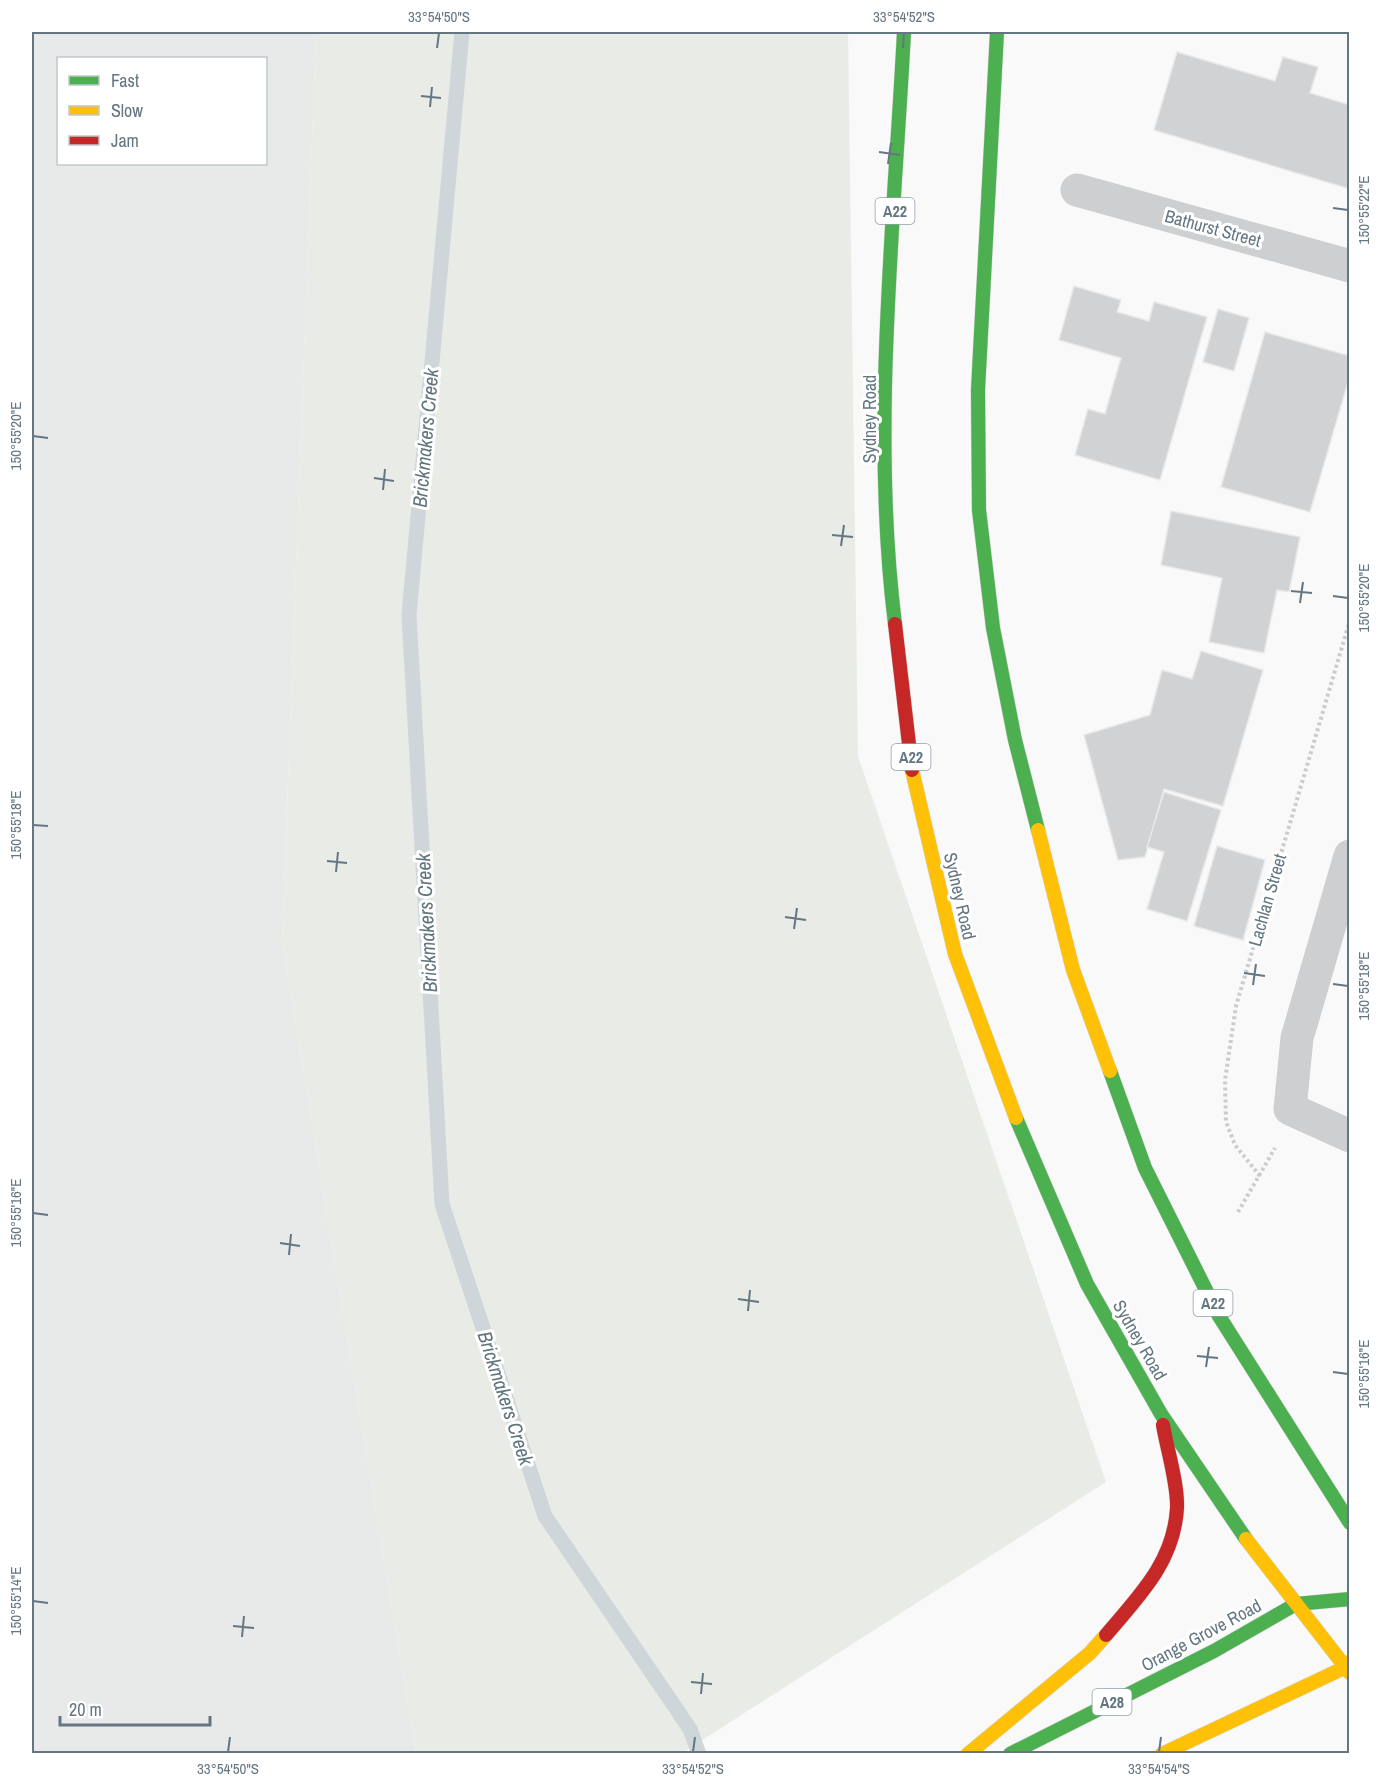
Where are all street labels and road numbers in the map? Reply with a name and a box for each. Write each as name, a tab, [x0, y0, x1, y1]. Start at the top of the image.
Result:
road number: A22	[876, 198, 914, 224]
street label: Bathurst Street	[1162, 203, 1264, 253]
street label: Sydney Road	[857, 375, 882, 463]
road number: A22	[892, 744, 930, 770]
street label: Sydney Road	[938, 850, 982, 942]
street label: Lachlan Street	[1242, 851, 1292, 949]
road number: A22	[1194, 1290, 1232, 1316]
street label: Sydney Road	[1107, 1295, 1173, 1385]
street label: Orange Grove Road	[1136, 1593, 1266, 1677]
road number: A28	[1092, 1689, 1132, 1715]

